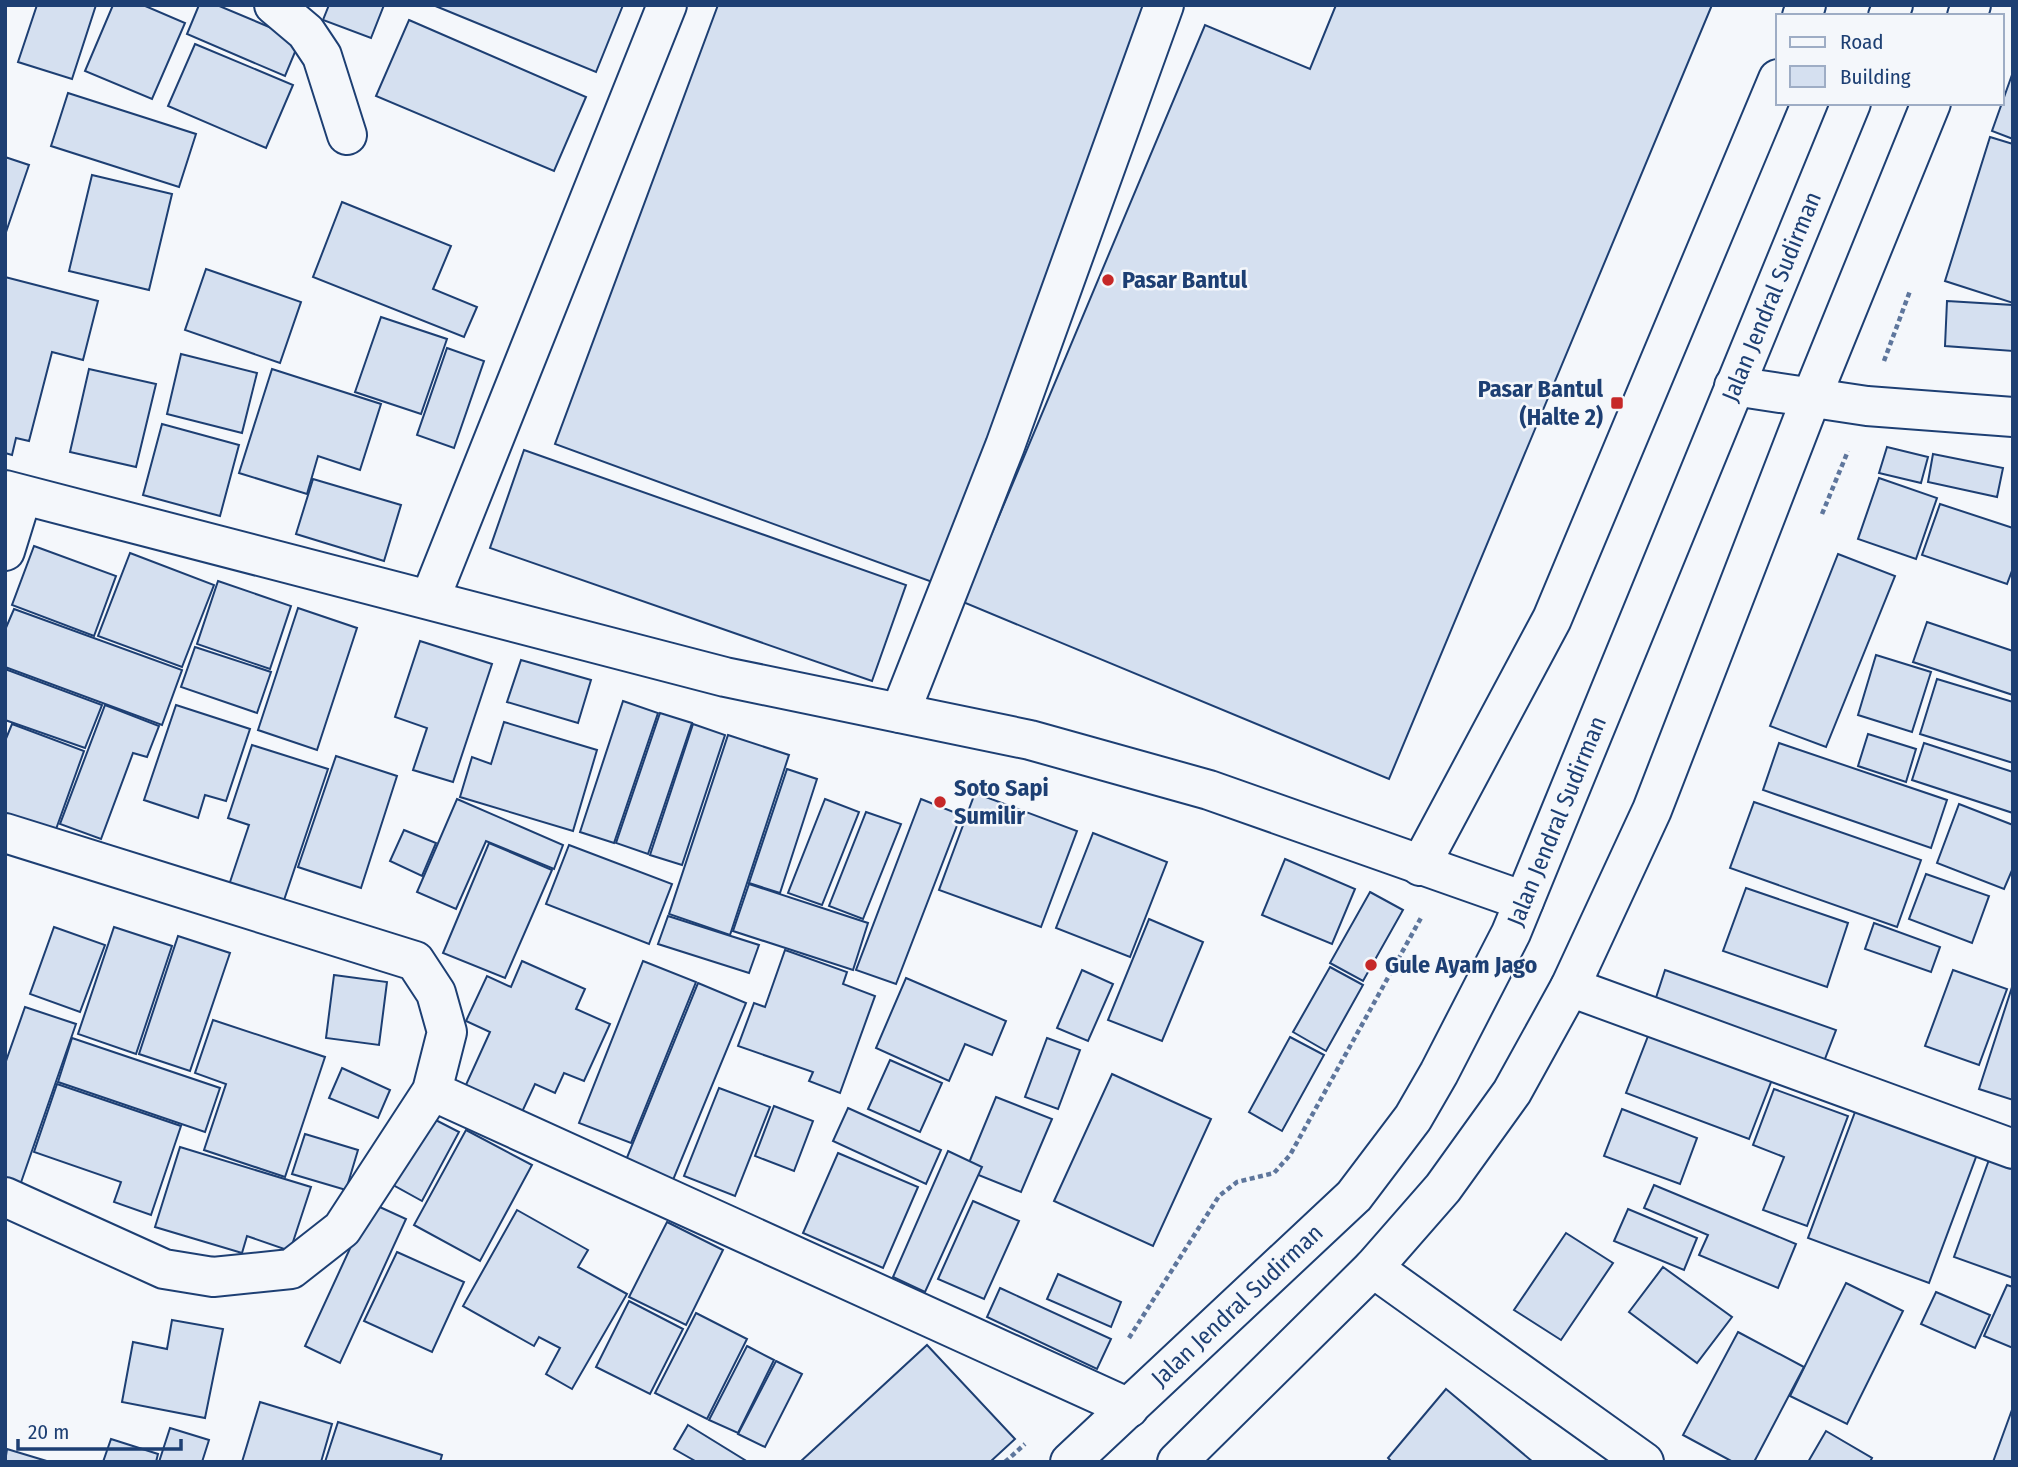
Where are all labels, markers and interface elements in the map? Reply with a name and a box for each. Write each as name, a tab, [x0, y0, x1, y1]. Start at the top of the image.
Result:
legend	[1776, 14, 2004, 105]
text: Road	[1840, 29, 1884, 55]
text: Building	[1840, 64, 1911, 90]
street label: Jalan Jendral Sudirman	[1716, 188, 1827, 406]
place label: Pasar Bantul	[1122, 266, 1248, 294]
marker: Pasar Bantul	[1100, 272, 1116, 288]
place label: Pasar Bantul (Halte 2)	[1478, 375, 1603, 431]
marker: Pasar Bantul (Halte 2)	[1609, 395, 1625, 411]
street label: Jalan Jendral Sudirman	[1501, 712, 1612, 930]
place label: Soto Sapi Sumilir	[954, 774, 1049, 830]
marker: Soto Sapi Sumilir	[932, 794, 948, 810]
place label: Gule Ayam Jago	[1385, 951, 1537, 979]
marker: Gule Ayam Jago	[1363, 957, 1379, 973]
street label: Jalan Jendral Sudirman	[1146, 1219, 1329, 1392]
scale bar	[18, 1408, 180, 1452]
text: 20 m	[28, 1419, 69, 1445]

